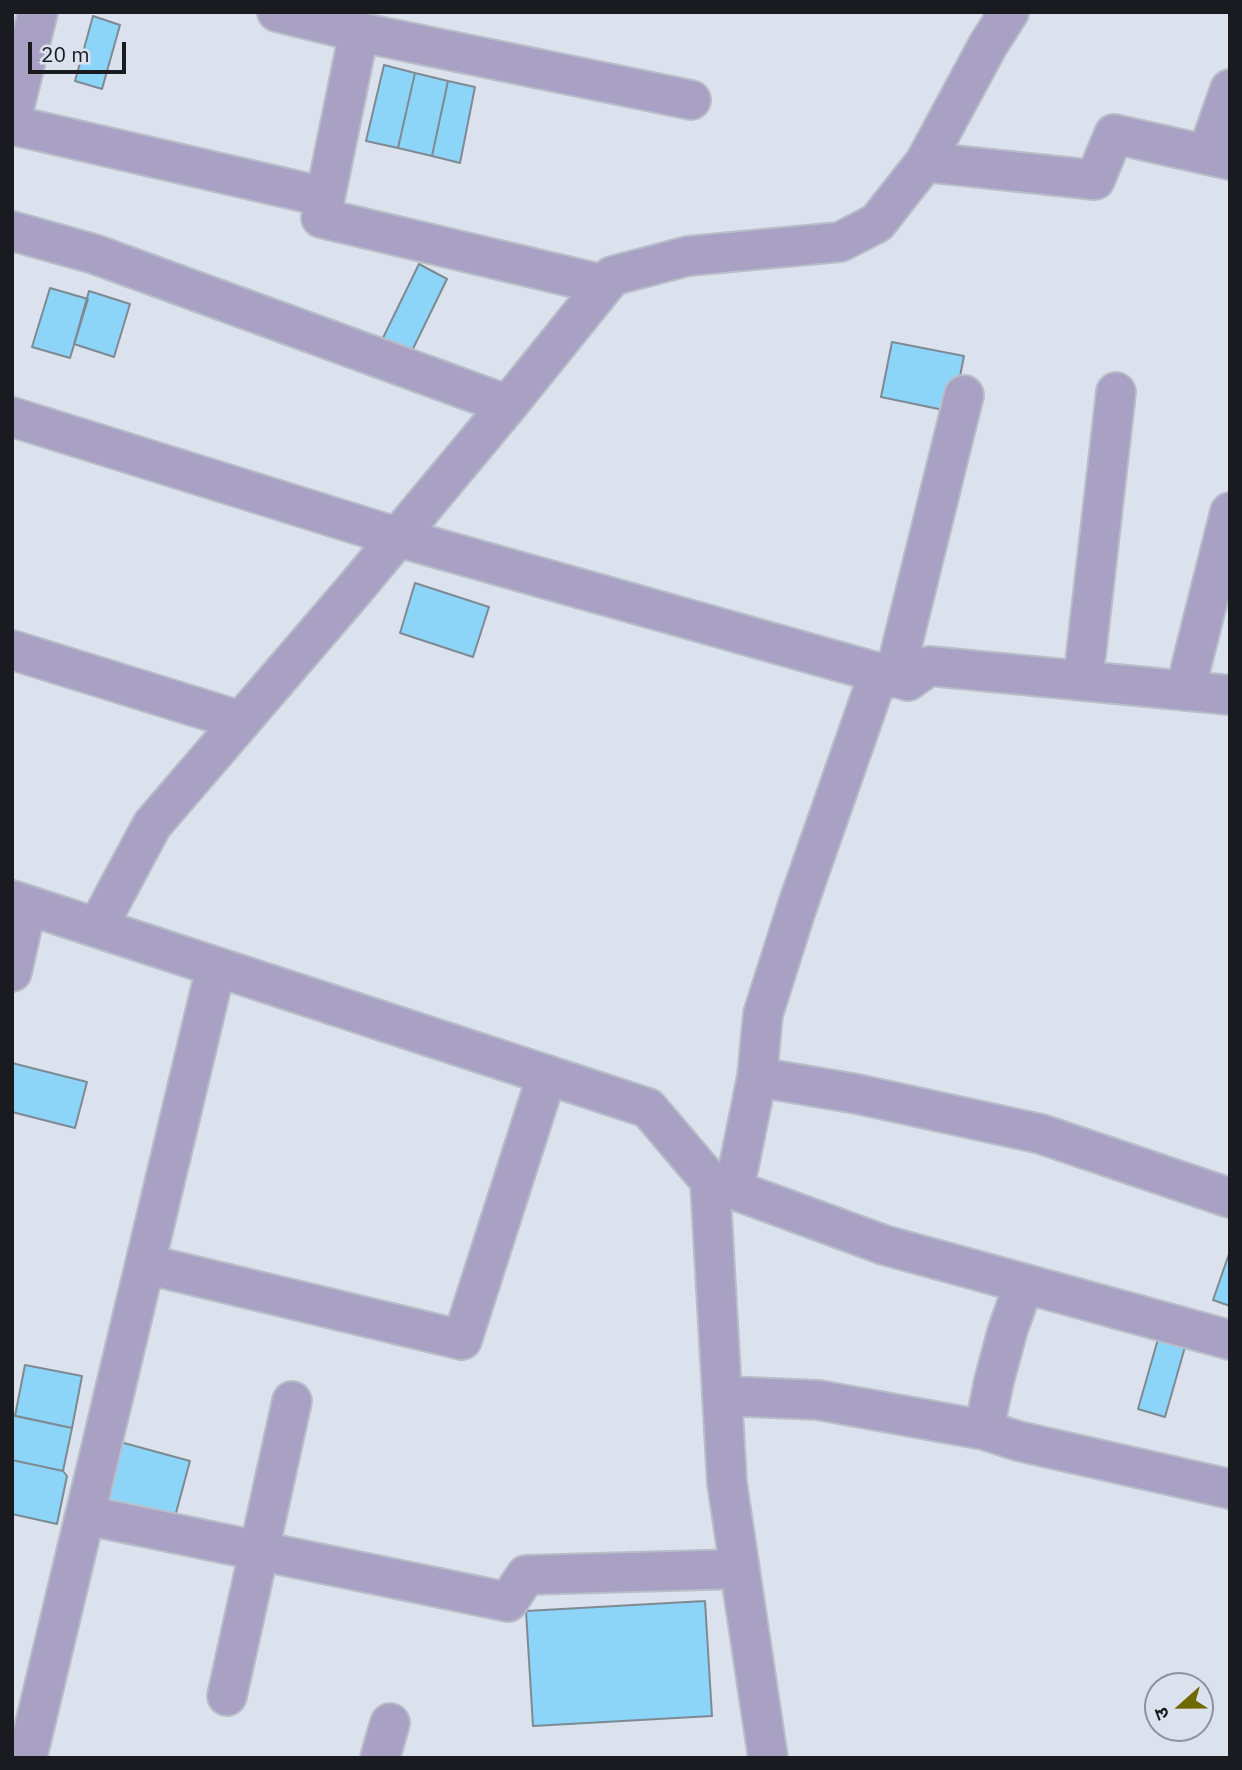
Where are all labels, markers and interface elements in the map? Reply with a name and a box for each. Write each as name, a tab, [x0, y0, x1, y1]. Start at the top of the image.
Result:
scale bar	[32, 28, 130, 72]
text: 20 m	[41, 40, 90, 68]
north arrow	[1144, 1672, 1214, 1742]
text: उ	[1148, 1704, 1174, 1723]

